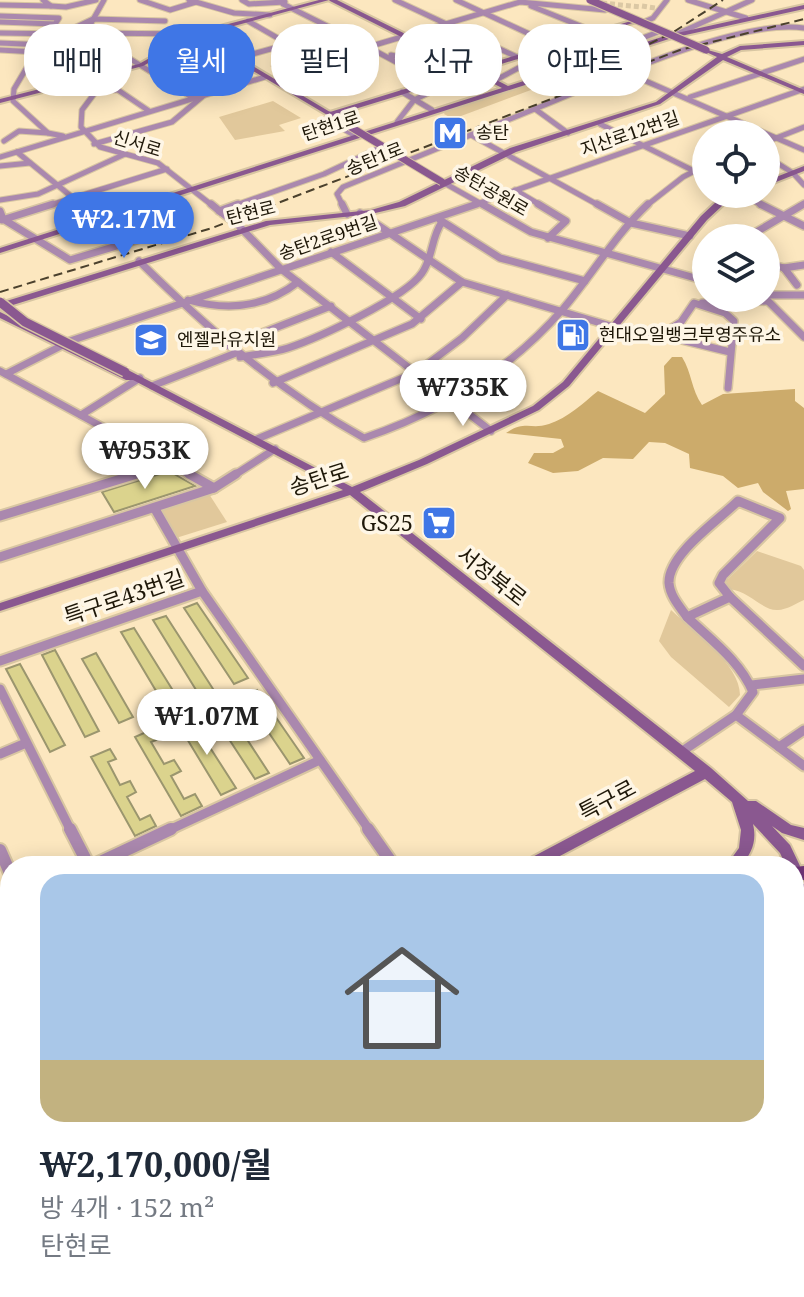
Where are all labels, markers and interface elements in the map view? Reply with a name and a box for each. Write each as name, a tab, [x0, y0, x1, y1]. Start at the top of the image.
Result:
chip: 매매	[24, 24, 132, 96]
chip: 월세	[148, 24, 255, 96]
chip: 필터	[271, 24, 379, 96]
chip: 신규	[395, 24, 502, 96]
chip: 아파트	[518, 24, 651, 96]
street label: 탄현1로	[299, 104, 363, 146]
street label: 지산로12번길	[577, 105, 682, 161]
metro station icon: 송탄	[431, 114, 469, 152]
place label: 송탄	[476, 120, 509, 144]
map controls	[692, 120, 780, 312]
button: locate	[692, 120, 780, 208]
street label: 신서로	[110, 124, 165, 162]
street label: 송탄1로	[342, 136, 407, 180]
street label: 송탄공원로	[450, 159, 533, 221]
pin: ₩2.17M	[59, 192, 189, 260]
street label: 탄현로	[224, 194, 278, 230]
text: ₩2.17M	[72, 200, 176, 236]
street label: 송탄2로9번길	[275, 209, 380, 265]
button: layers	[692, 224, 780, 312]
fuel station icon: 현대오일뱅크부영주유소	[554, 316, 592, 354]
school or university icon: 엔젤라유치원	[132, 321, 170, 359]
place label: 현대오일뱅크부영주유소	[599, 322, 781, 346]
place label: 엔젤라유치원	[177, 327, 276, 351]
pin: ₩735K	[407, 360, 519, 428]
text: ₩735K	[418, 368, 508, 404]
pin: ₩953K	[89, 423, 201, 491]
text: ₩953K	[100, 431, 190, 467]
street label: 송탄로	[285, 454, 352, 502]
supermarket icon: GS25	[420, 504, 458, 542]
place label: GS25	[361, 507, 413, 537]
street label: 서정북로	[451, 538, 534, 612]
street label: 특구로43번길	[59, 561, 188, 631]
pin: ₩1.07M	[142, 689, 272, 757]
text: ₩1.07M	[155, 697, 259, 733]
street label: 특구로	[573, 772, 640, 827]
icon: home	[330, 926, 474, 1070]
text: ₩2,170,000/월	[40, 1141, 272, 1187]
text: 방 4개 · 152 m²	[40, 1189, 215, 1225]
text: 탄현로	[40, 1227, 112, 1263]

